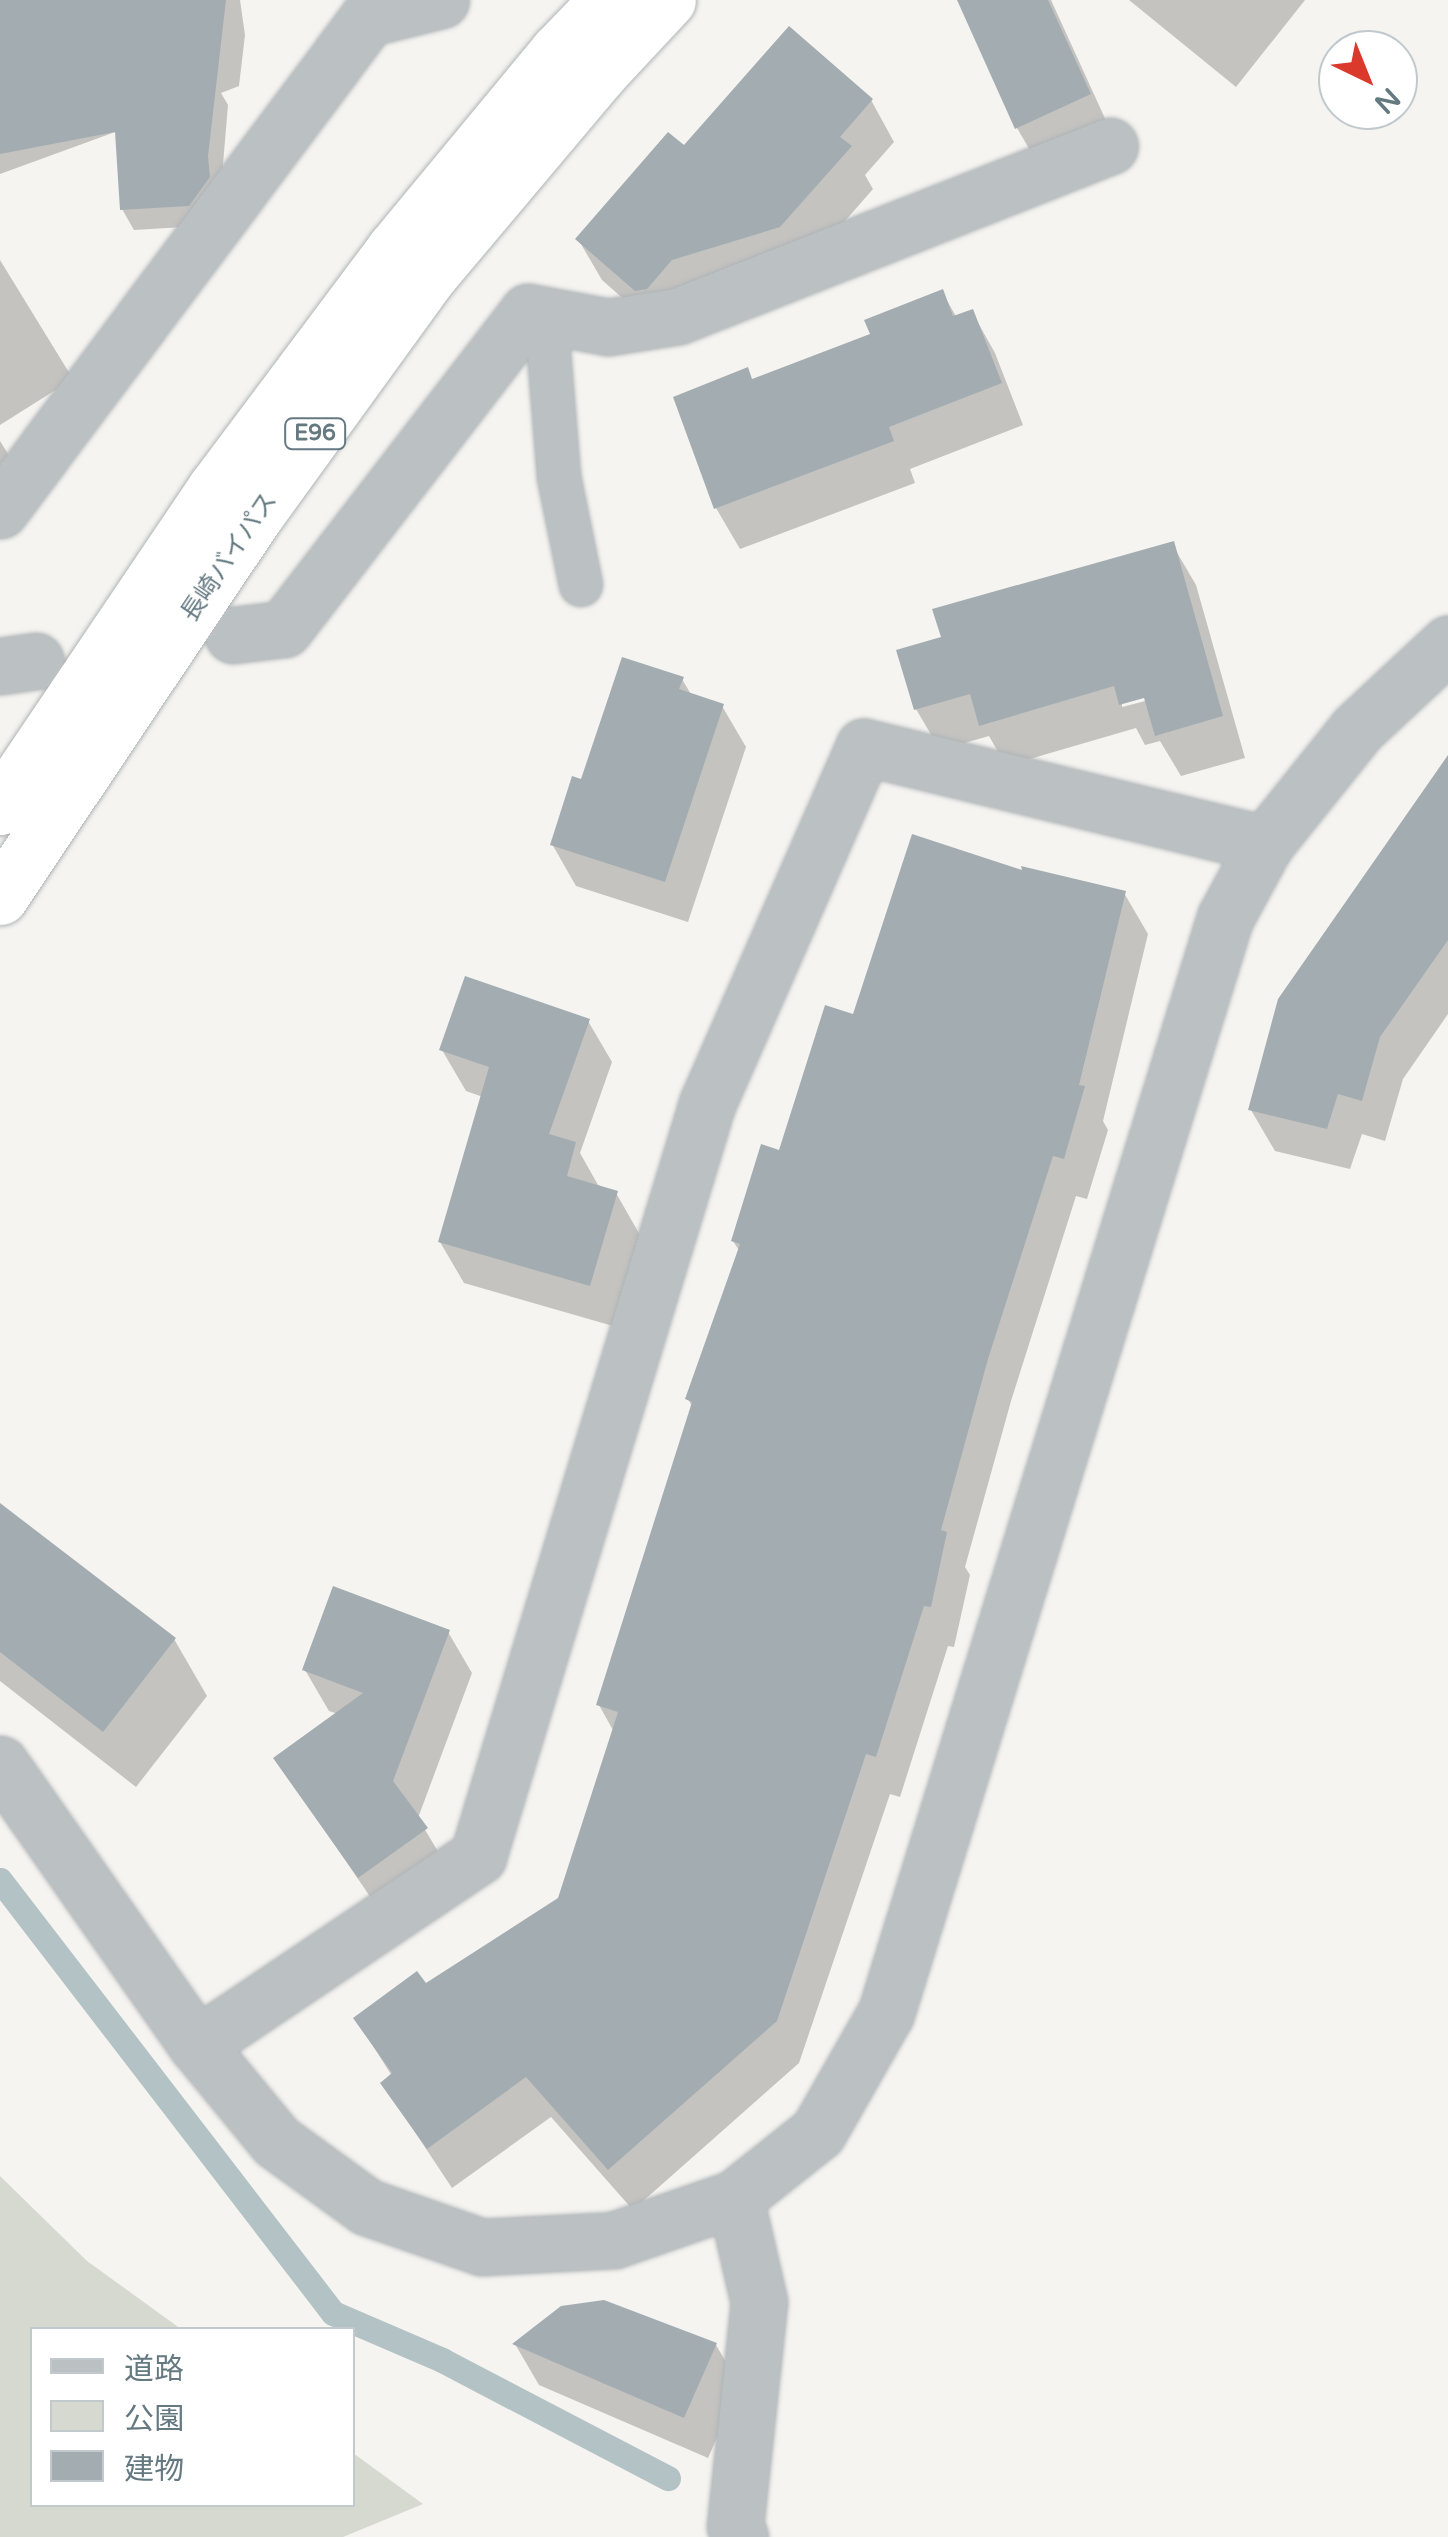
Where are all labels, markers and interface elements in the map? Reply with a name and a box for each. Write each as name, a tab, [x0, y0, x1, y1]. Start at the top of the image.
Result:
north arrow	[1318, 30, 1418, 130]
text: N	[1367, 80, 1407, 121]
road number: E96	[282, 417, 348, 451]
street label: 長崎バイパス	[175, 486, 283, 628]
legend	[30, 2327, 355, 2507]
text: 道路	[124, 2351, 184, 2388]
text: 公園	[124, 2401, 184, 2438]
text: 建物	[124, 2451, 184, 2488]

